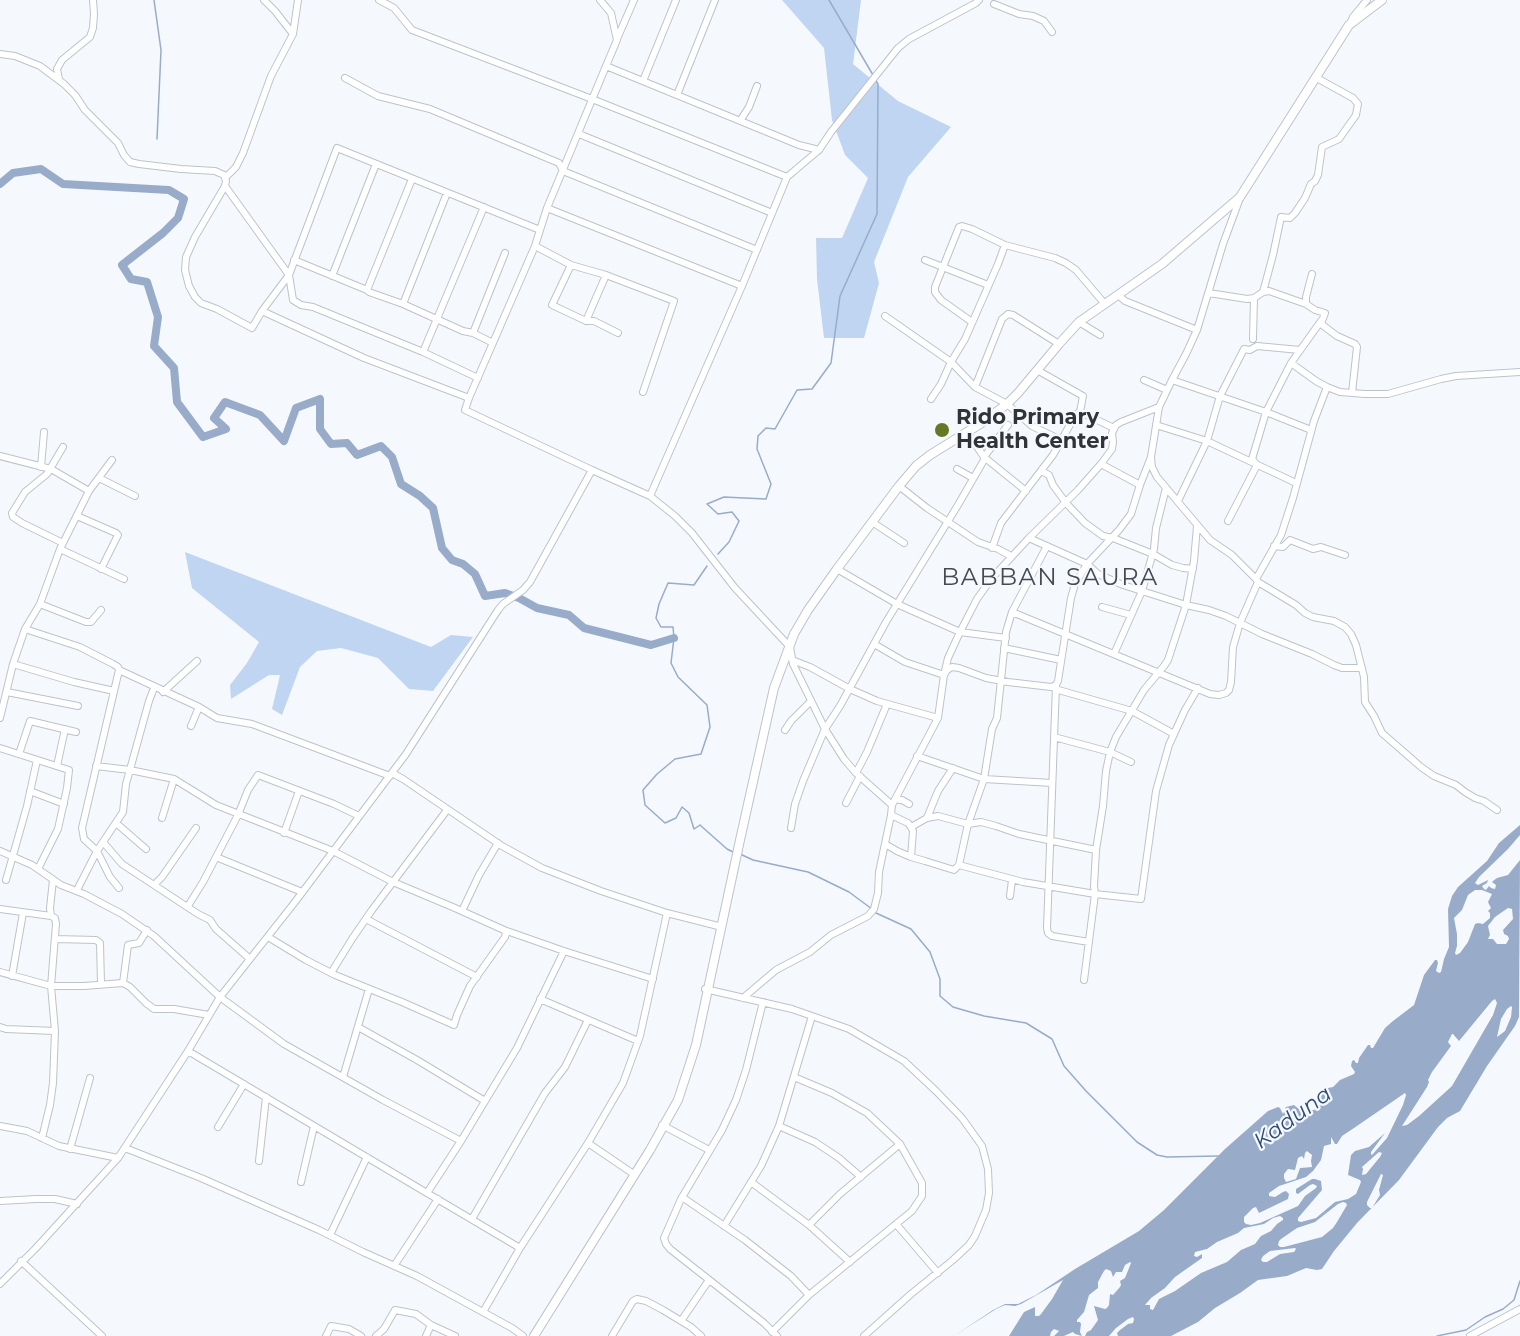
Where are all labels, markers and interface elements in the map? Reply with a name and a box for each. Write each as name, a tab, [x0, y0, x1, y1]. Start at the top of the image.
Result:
place label: Rido Primary Health Center	[956, 405, 1108, 455]
marker: Rido Primary Health Center	[933, 421, 951, 439]
district label: BABBAN SAURA	[941, 564, 1159, 592]
water label: Kaduna	[1249, 1081, 1337, 1155]

